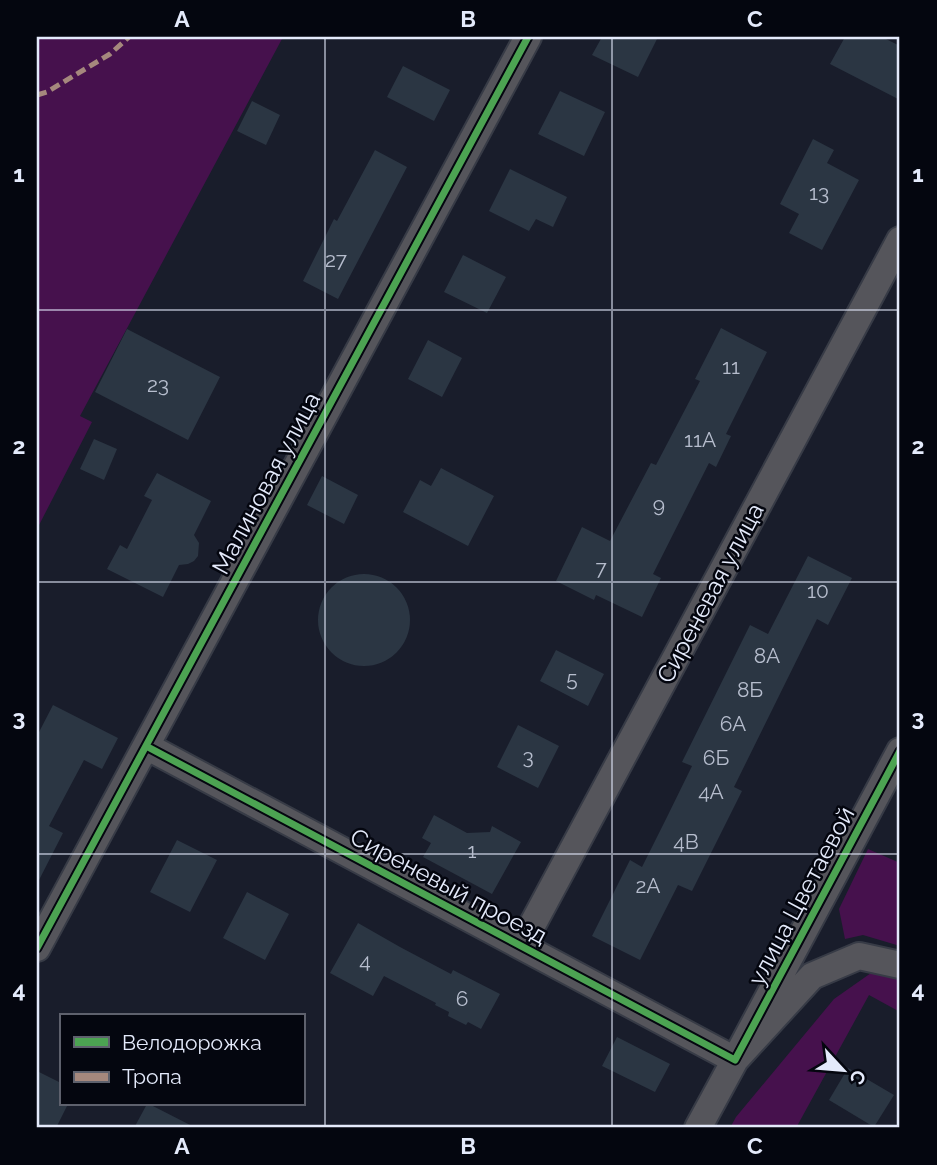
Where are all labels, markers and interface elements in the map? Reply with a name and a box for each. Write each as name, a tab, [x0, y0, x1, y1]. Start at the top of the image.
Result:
text: A	[174, 5, 190, 32]
text: B	[460, 5, 476, 32]
text: C	[747, 5, 763, 32]
text: 1	[13, 160, 25, 187]
text: 1	[912, 160, 924, 187]
house number: 13	[809, 180, 829, 205]
house number: 27	[325, 247, 348, 272]
house number: 11	[722, 354, 740, 379]
house number: 23	[147, 372, 169, 397]
street label: Малиновая улица	[206, 387, 326, 579]
house number: 11А	[684, 427, 716, 452]
text: 2	[13, 432, 25, 459]
text: 2	[912, 432, 924, 459]
house number: 9	[653, 492, 665, 517]
street label: Сиреневая улица	[650, 498, 770, 688]
house number: 7	[595, 555, 607, 580]
house number: 10	[807, 578, 829, 603]
house number: 8А	[754, 643, 780, 668]
house number: 5	[566, 666, 578, 691]
house number: 8Б	[737, 677, 763, 702]
text: 3	[13, 704, 25, 731]
text: 3	[912, 704, 924, 731]
house number: 6А	[720, 711, 746, 736]
house number: 3	[522, 744, 534, 769]
house number: 6Б	[703, 745, 729, 770]
house number: 4А	[698, 779, 724, 804]
street label: улица Цветаевой	[742, 802, 860, 990]
street label: Сиреневый проезд	[346, 822, 553, 950]
house number: 4В	[673, 829, 699, 854]
house number: 1	[468, 838, 477, 863]
house number: 2А	[635, 873, 661, 898]
house number: 4	[359, 948, 371, 973]
text: 4	[12, 976, 26, 1003]
text: 4	[911, 976, 925, 1003]
house number: 6	[456, 986, 468, 1011]
legend	[60, 1014, 304, 1106]
text: Велодорожка	[122, 1030, 262, 1055]
north arrow	[808, 1036, 878, 1106]
text: Тропа	[122, 1064, 182, 1089]
text: С	[846, 1067, 871, 1088]
text: A	[174, 1132, 190, 1159]
text: B	[460, 1132, 476, 1159]
text: C	[747, 1132, 763, 1159]

